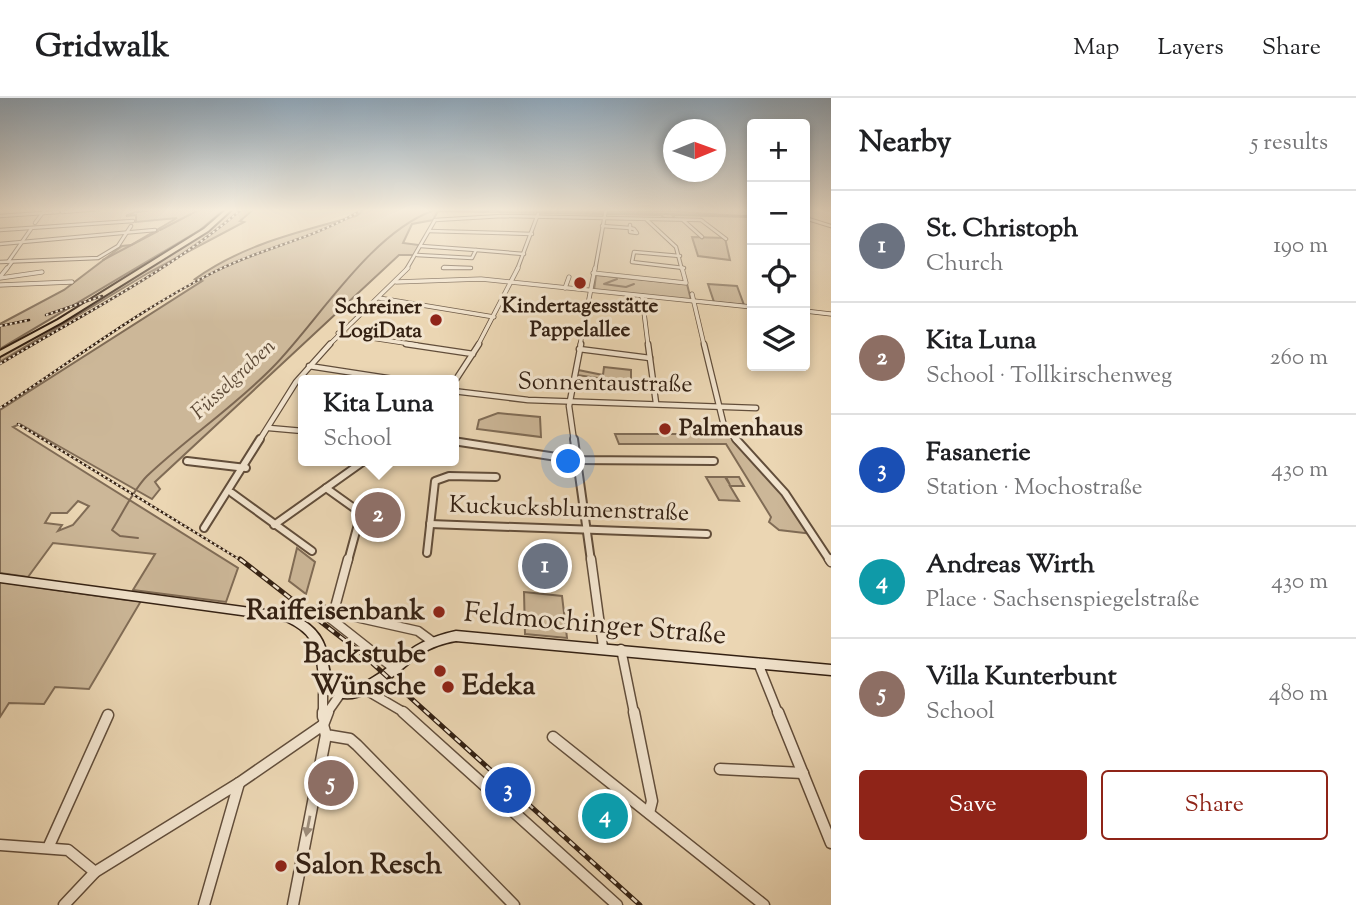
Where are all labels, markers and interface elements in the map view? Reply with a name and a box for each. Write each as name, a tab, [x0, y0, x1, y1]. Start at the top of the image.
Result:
text: Gridwalk	[35, 24, 169, 72]
text: Map	[1073, 31, 1119, 65]
text: Layers	[1157, 31, 1224, 65]
text: Share	[1262, 31, 1321, 65]
north arrow	[663, 119, 726, 182]
map controls	[747, 119, 810, 371]
button: +	[747, 119, 810, 182]
text: Nearby	[859, 122, 951, 165]
text: 5 results	[1251, 127, 1328, 160]
button: −	[747, 182, 810, 245]
text: St. Christoph	[926, 211, 1078, 248]
text: 1	[878, 230, 886, 263]
text: 190 m	[1273, 230, 1328, 263]
button: locate	[747, 245, 810, 308]
text: Church	[926, 248, 1004, 281]
marker: Kindertagesstätte Pappelallee	[572, 275, 588, 291]
place label: Kindertagesstätte Pappelallee	[502, 292, 658, 346]
place label: Schreiner LogiData	[334, 293, 422, 347]
button: layers	[747, 308, 810, 371]
marker: Schreiner LogiData	[428, 312, 444, 328]
text: Kita Luna	[926, 323, 1037, 360]
water label: Füsselgraben	[185, 333, 283, 427]
text: 2	[877, 342, 887, 375]
text: 260 m	[1270, 342, 1328, 375]
text: School · Tollkirschenweg	[926, 360, 1172, 393]
street label: Sonnentaustraße	[517, 365, 693, 403]
popup	[298, 375, 459, 466]
text: Kita Luna	[323, 386, 434, 423]
place label: Palmenhaus	[679, 412, 803, 446]
marker: Palmenhaus	[657, 421, 673, 437]
text: School	[323, 423, 392, 456]
text: Fasanerie	[926, 435, 1031, 472]
your location	[551, 444, 585, 478]
text: 3	[877, 454, 887, 487]
text: 430 m	[1271, 454, 1328, 487]
text: Station · Mochostraße	[926, 472, 1142, 505]
pin: 2	[355, 489, 401, 541]
street label: Kuckucksblumenstraße	[448, 489, 690, 531]
pin: 1	[522, 540, 568, 592]
text: Andreas Wirth	[926, 547, 1095, 584]
text: 4	[876, 566, 888, 599]
text: 430 m	[1271, 566, 1328, 599]
text: Place · Sachsenspiegelstraße	[926, 584, 1200, 617]
place label: Raiffeisenbank	[246, 592, 426, 632]
street label: Feldmochinger Straße	[462, 594, 728, 656]
marker: Raiffeisenbank	[431, 604, 447, 620]
place label: Backstube Wünsche	[303, 635, 426, 707]
text: Villa Kunterbunt	[926, 659, 1117, 696]
marker: Backstube Wünsche	[432, 663, 448, 679]
place label: Edeka	[462, 667, 536, 707]
text: 5	[878, 678, 886, 711]
text: 480 m	[1269, 678, 1328, 711]
marker: Edeka	[440, 679, 456, 695]
text: School	[926, 696, 995, 729]
pin: 5	[308, 757, 354, 809]
pin: 3	[485, 764, 531, 816]
button: Save	[859, 770, 1087, 840]
button: Share	[1101, 770, 1328, 840]
pin: 4	[582, 790, 628, 842]
one-way arrow	[302, 815, 313, 837]
place label: Salon Resch	[295, 846, 443, 886]
marker: Salon Resch	[273, 858, 289, 874]

